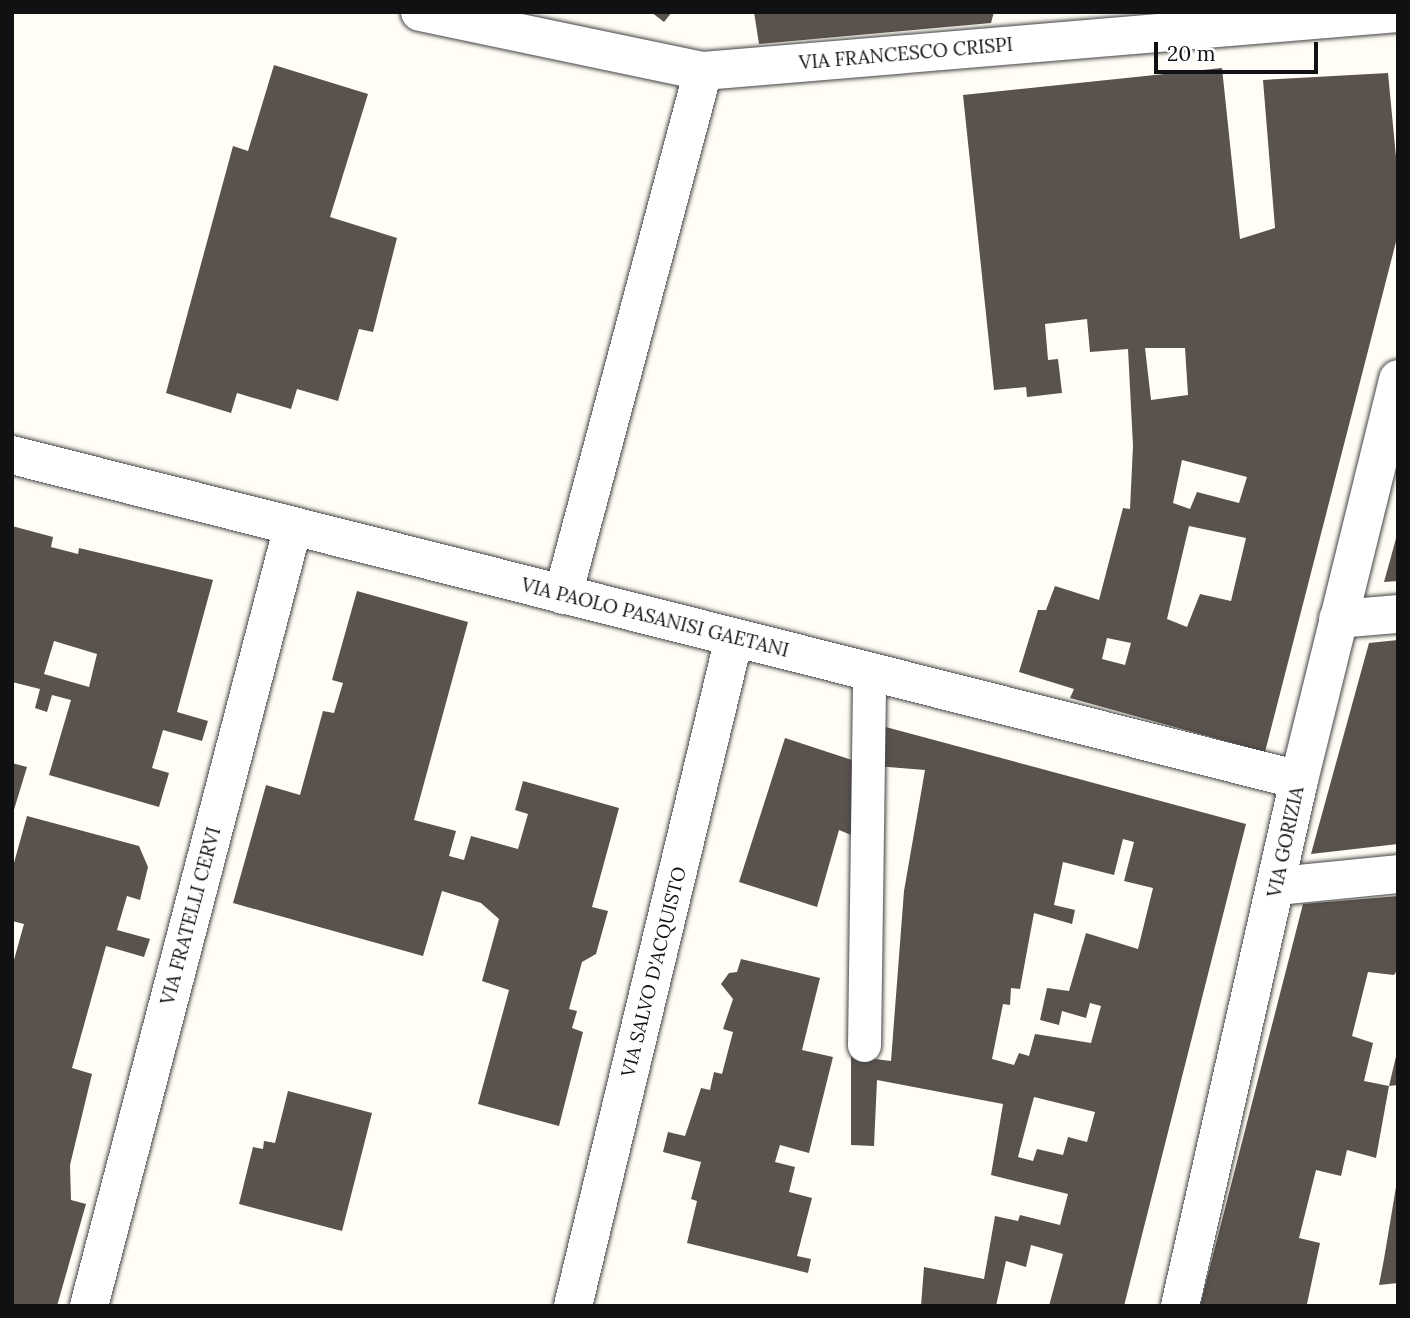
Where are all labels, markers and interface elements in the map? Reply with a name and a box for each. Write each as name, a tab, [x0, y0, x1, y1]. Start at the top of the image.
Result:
scale bar	[1158, 28, 1322, 72]
street label: VIA FRANCESCO CRISPI	[798, 33, 1014, 75]
text: 20 m	[1167, 40, 1216, 67]
street label: VIA PAOLO PASANISI GAETANI	[519, 574, 791, 662]
street label: VIA GORIZIA	[1263, 784, 1309, 900]
street label: VIA FRATELLI CERVI	[156, 824, 226, 1008]
street label: VIA SALVO D'ACQUISTO	[617, 864, 691, 1080]

